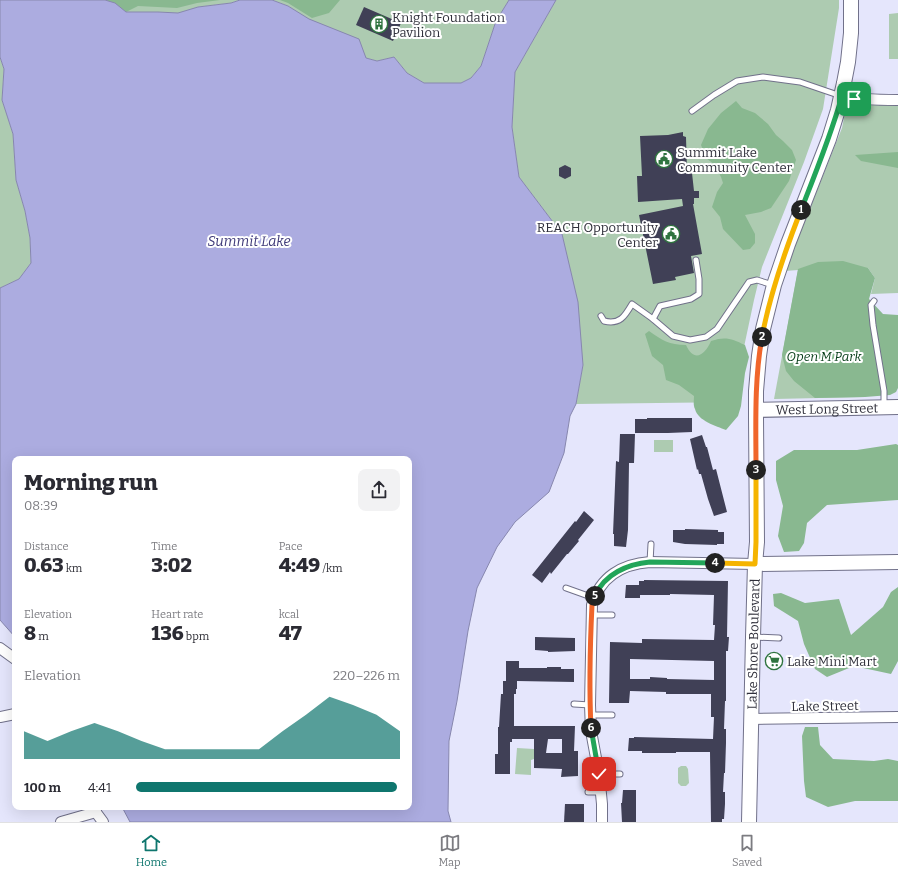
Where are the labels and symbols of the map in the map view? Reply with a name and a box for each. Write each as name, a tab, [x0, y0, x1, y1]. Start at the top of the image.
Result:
place label: Knight Foundation Pavilion	[392, 10, 506, 40]
building icon: Knight Foundation Pavilion	[369, 14, 389, 34]
pin	[837, 82, 871, 116]
place label: Summit Lake Community Center	[677, 145, 793, 175]
public building icon: Summit Lake Community Center	[654, 149, 674, 169]
pin: 1	[791, 200, 811, 220]
place label: REACH Opportunity Center	[537, 220, 658, 250]
public building icon: REACH Opportunity Center	[661, 224, 681, 244]
water label: Summit Lake	[207, 233, 291, 250]
pin: 2	[752, 327, 772, 347]
park label: Open M Park	[787, 349, 862, 364]
street label: West Long Street	[776, 400, 879, 417]
pin: 3	[746, 460, 766, 480]
pin: 4	[705, 553, 725, 573]
street label: Lake Shore Boulevard	[744, 578, 762, 710]
pin: 5	[585, 586, 605, 606]
supermarket icon: Lake Mini Mart	[764, 651, 784, 671]
place label: Lake Mini Mart	[787, 654, 877, 669]
street label: Lake Street	[791, 698, 859, 714]
pin: 6	[581, 718, 601, 738]
pin	[582, 757, 616, 791]

